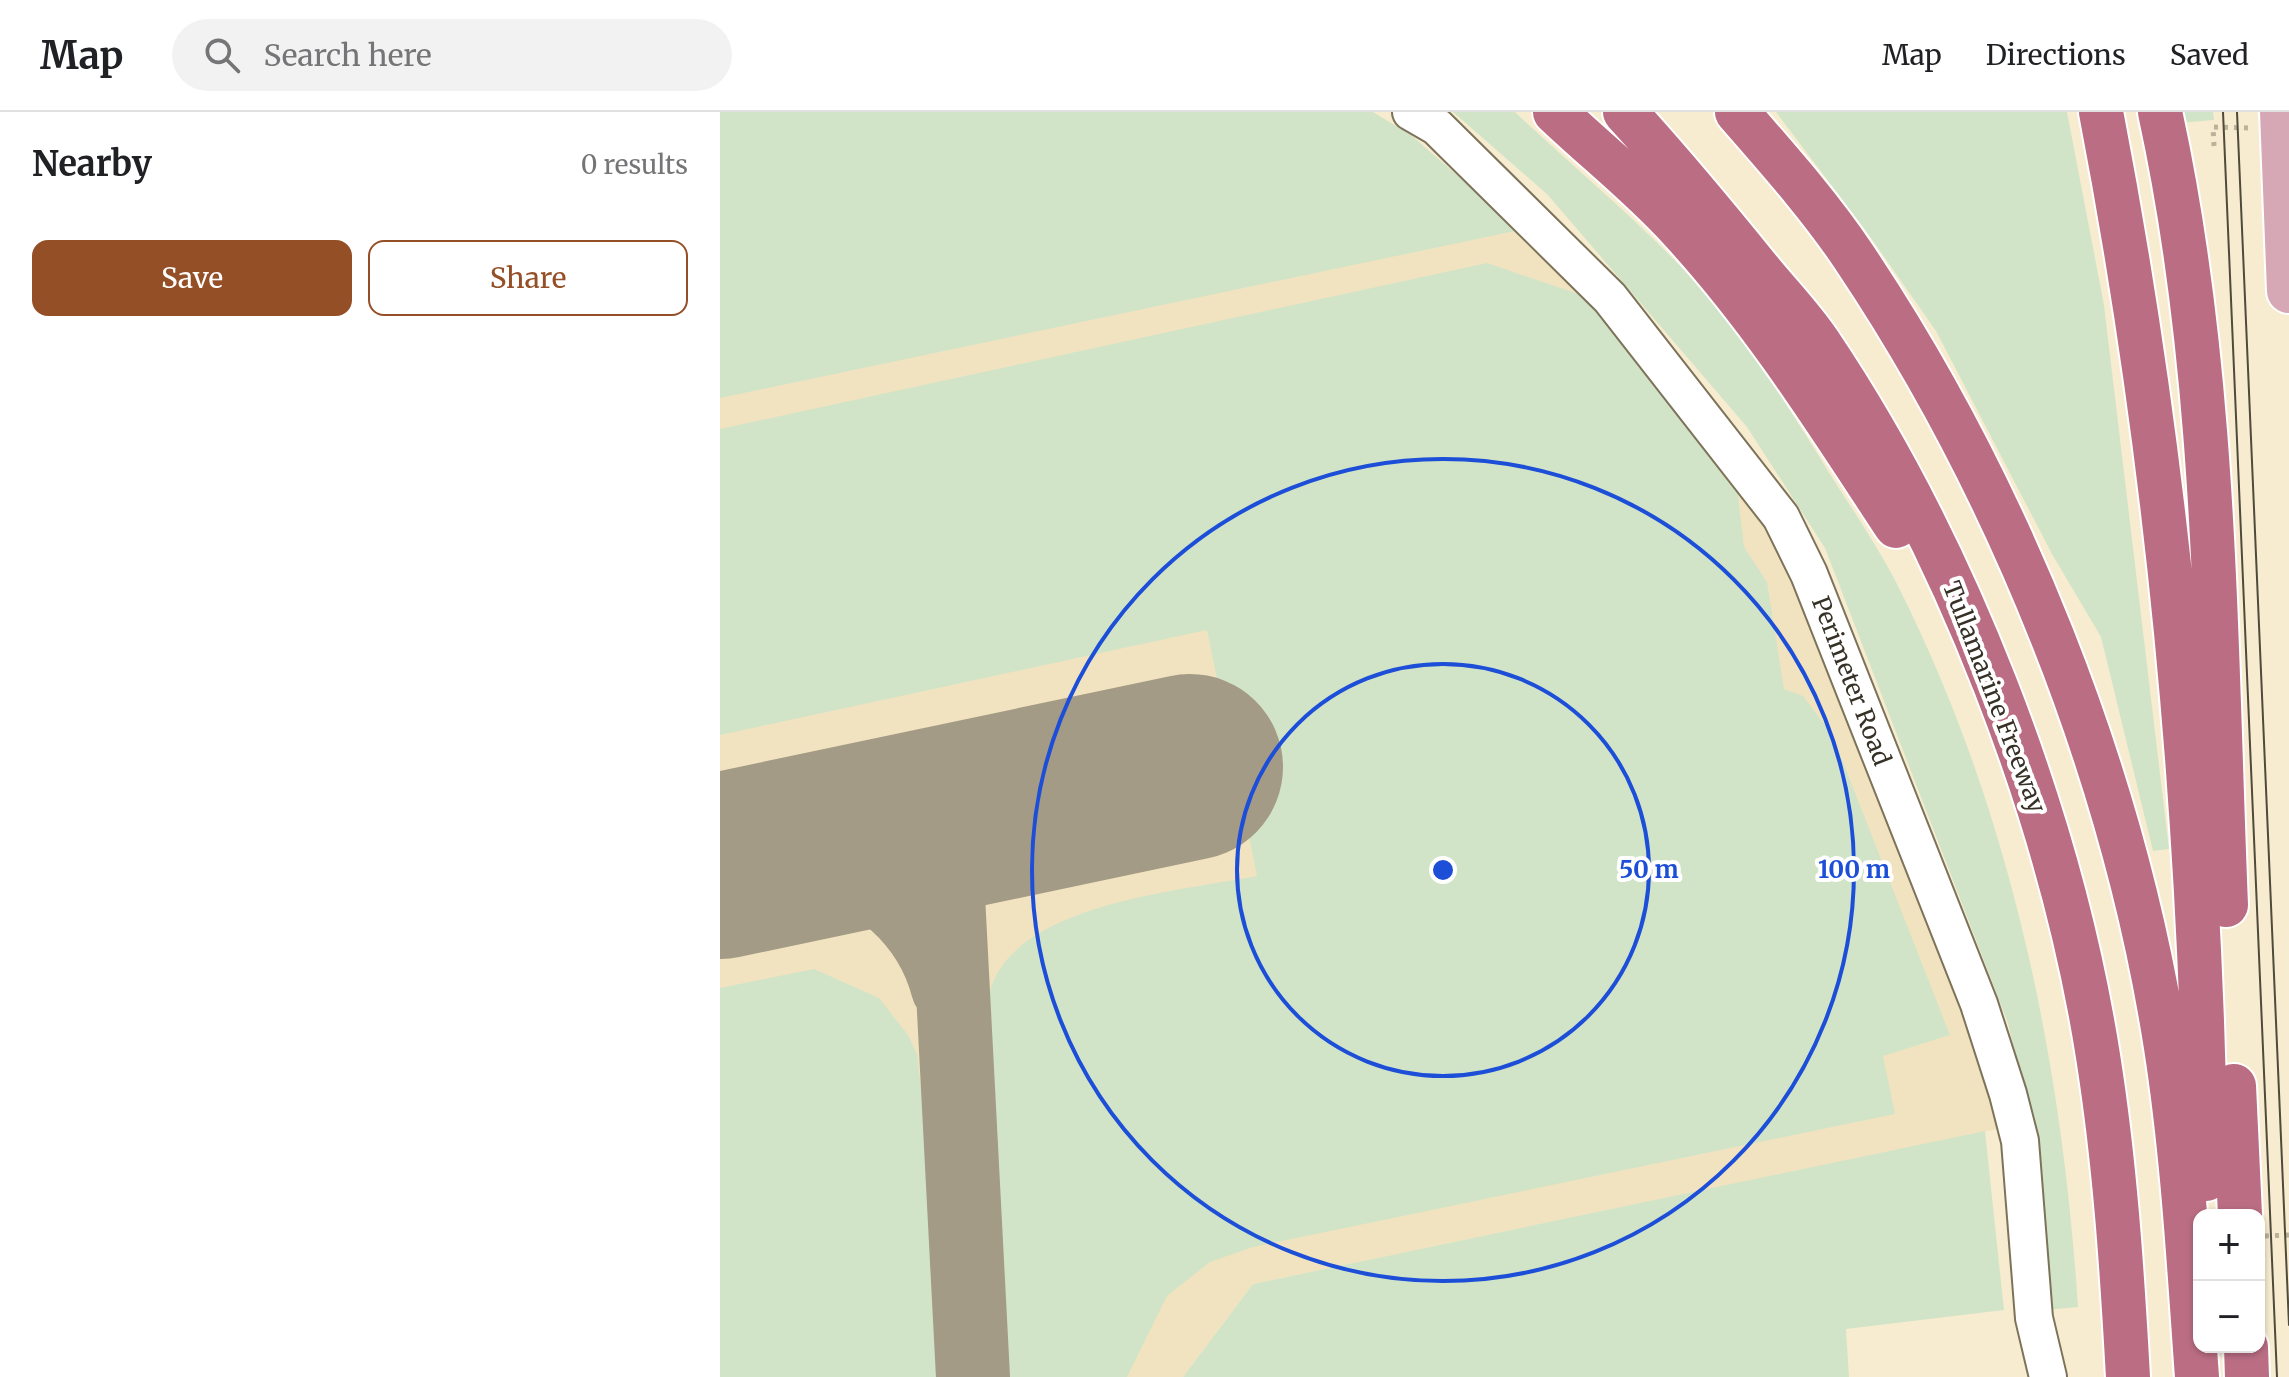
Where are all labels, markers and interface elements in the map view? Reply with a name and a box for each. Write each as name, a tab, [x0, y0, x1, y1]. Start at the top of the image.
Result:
search box	[172, 19, 732, 91]
text: Map	[40, 32, 124, 79]
icon: search	[200, 33, 244, 77]
text: Search here	[264, 36, 432, 74]
text: Map	[1882, 37, 1942, 73]
text: Directions	[1986, 37, 2126, 73]
text: Saved	[2170, 37, 2249, 73]
text: Nearby	[32, 143, 152, 185]
text: 0 results	[581, 148, 688, 181]
button: Save	[32, 240, 352, 316]
button: Share	[368, 240, 688, 316]
street label: Tullamarine Freeway	[1936, 577, 2053, 817]
street label: Perimeter Road	[1805, 592, 1898, 770]
text: 50 m	[1619, 854, 1679, 885]
text: 100 m	[1818, 854, 1890, 885]
centre of rings	[1429, 856, 1457, 884]
map controls	[2193, 1209, 2265, 1353]
button: +	[2193, 1209, 2265, 1281]
button: −	[2193, 1281, 2265, 1353]

